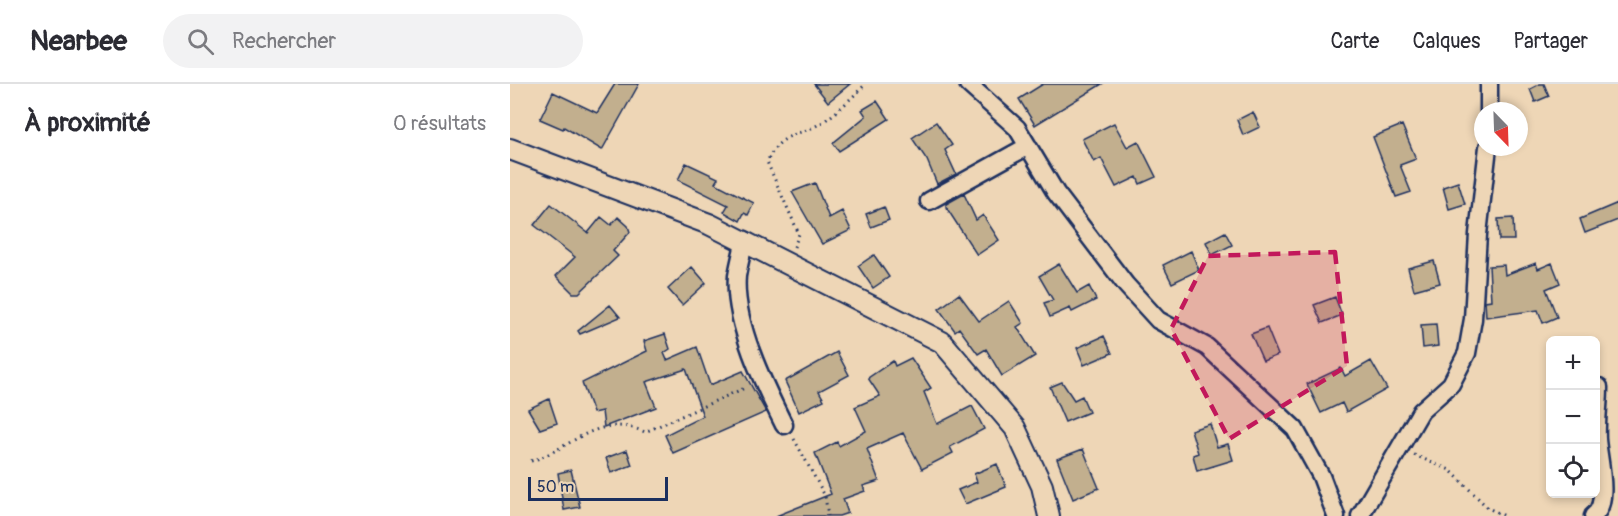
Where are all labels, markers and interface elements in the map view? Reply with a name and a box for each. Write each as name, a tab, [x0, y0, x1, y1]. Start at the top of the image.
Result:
search box	[163, 14, 583, 68]
text: Nearbee	[30, 24, 127, 59]
icon: search	[184, 25, 217, 58]
text: Rechercher	[232, 27, 336, 55]
text: Carte	[1330, 28, 1379, 55]
text: Calques	[1412, 28, 1480, 55]
text: Partager	[1513, 28, 1588, 55]
north arrow	[1474, 102, 1528, 156]
text: À proximité	[24, 107, 151, 139]
text: 0 résultats	[393, 111, 486, 136]
map controls	[1546, 336, 1600, 498]
button: +	[1546, 336, 1600, 390]
button: −	[1546, 390, 1600, 444]
button: locate	[1546, 444, 1600, 498]
scale bar	[528, 474, 668, 502]
text: 50 m	[537, 477, 574, 497]

